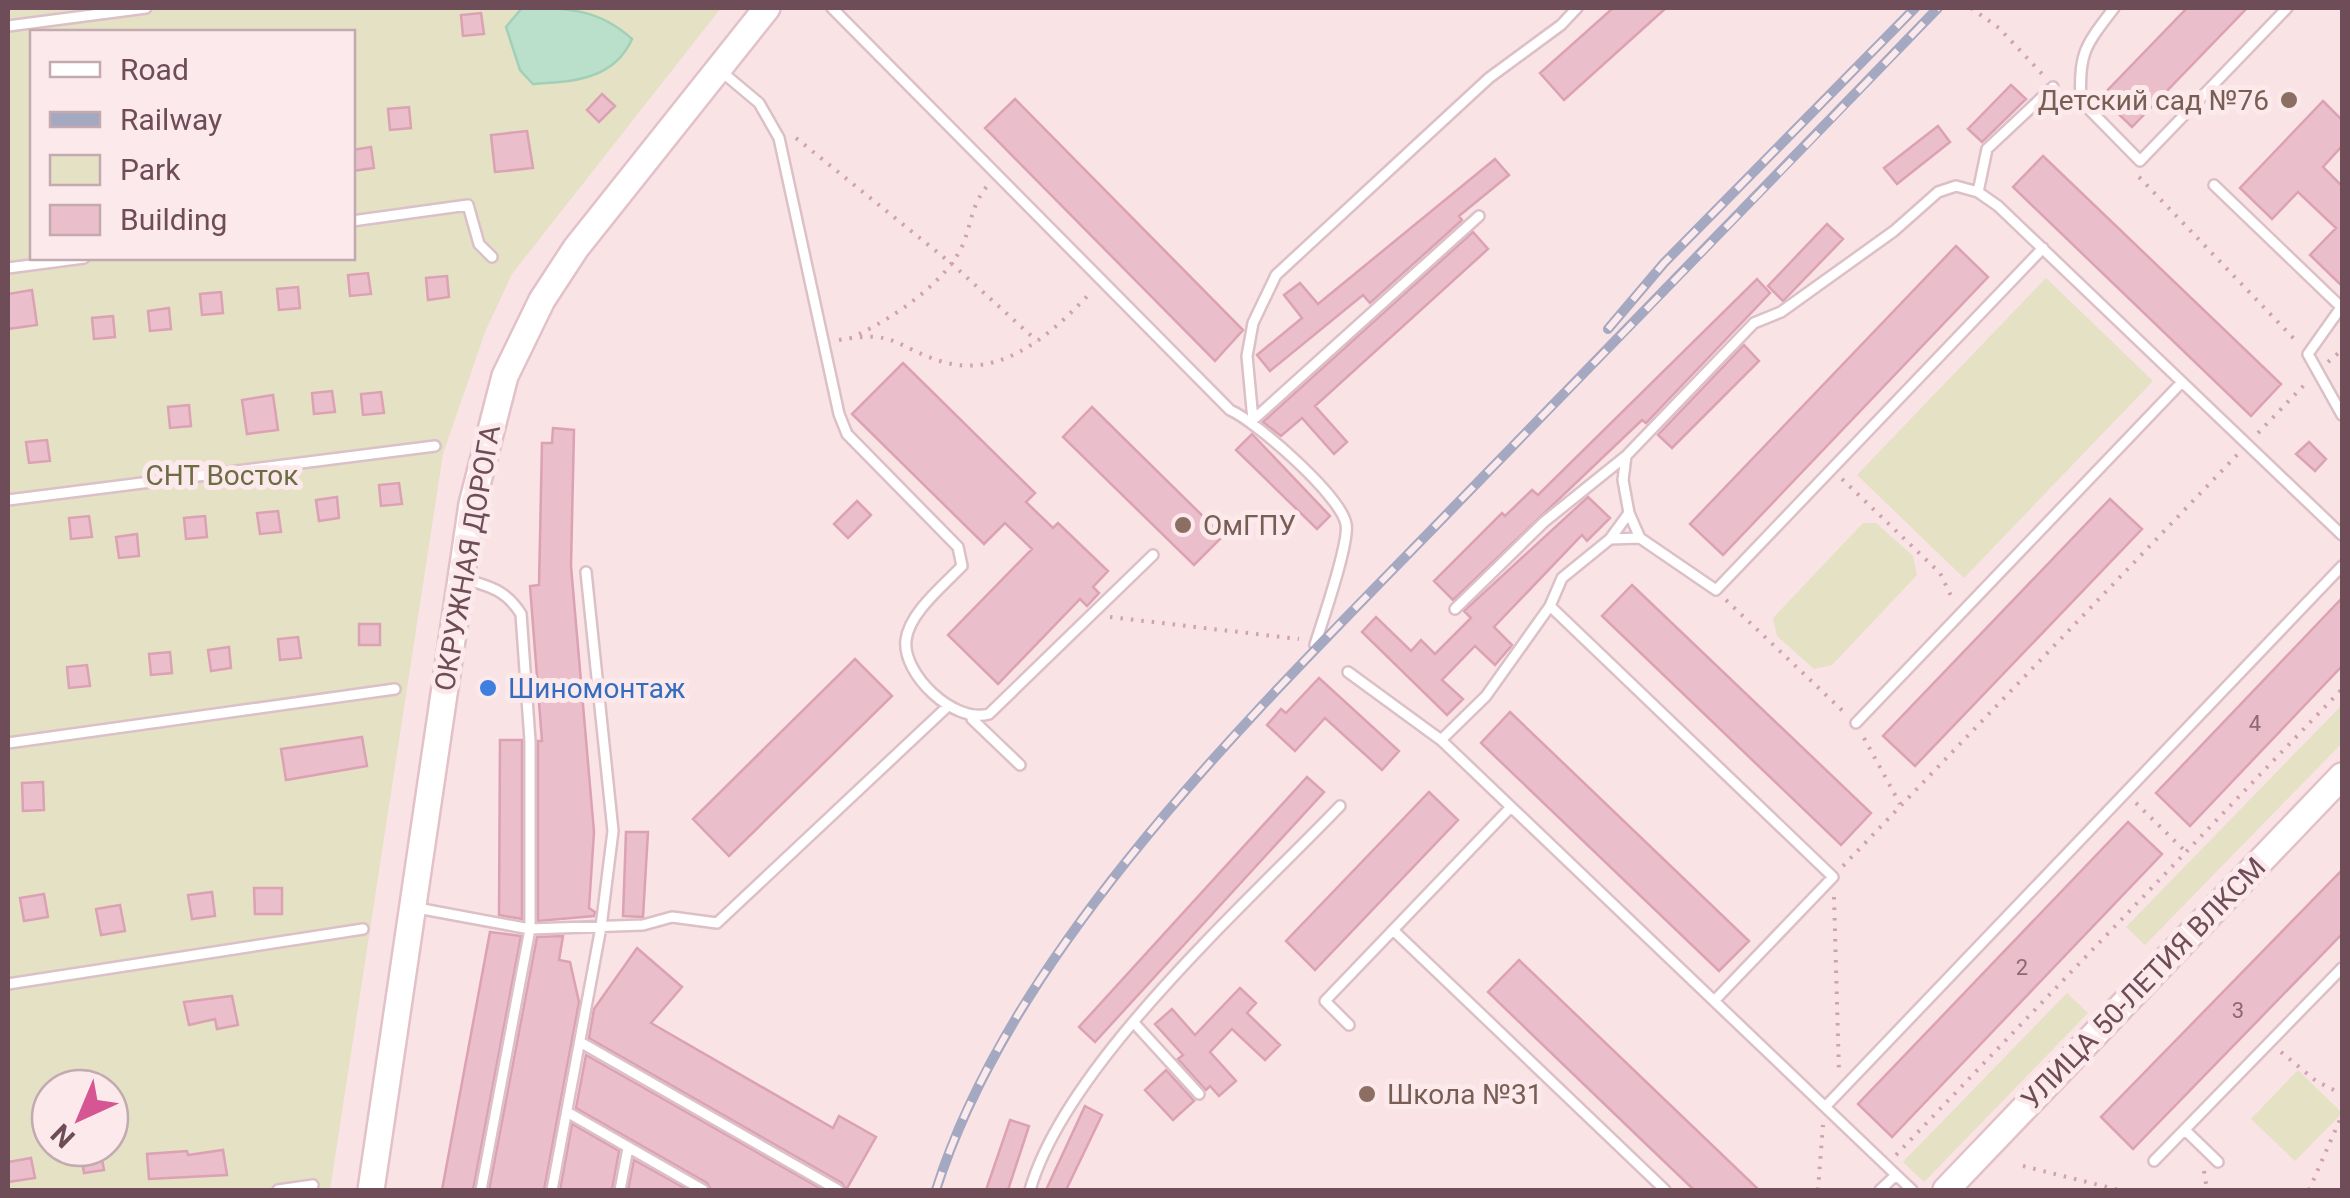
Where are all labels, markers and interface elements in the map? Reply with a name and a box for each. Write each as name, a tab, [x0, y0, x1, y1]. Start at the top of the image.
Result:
legend	[30, 30, 355, 260]
text: Road	[120, 52, 189, 87]
place label: Детский сад №76	[2038, 84, 2269, 117]
marker: Детский сад №76	[2278, 89, 2300, 111]
text: Railway	[120, 102, 222, 137]
text: Park	[120, 152, 181, 187]
text: Building	[120, 202, 227, 237]
street label: ОКРУЖНАЯ ДОРОГА	[428, 423, 507, 694]
park label: СНТ Восток	[146, 459, 298, 492]
place label: ОмГПУ	[1203, 509, 1296, 542]
marker: ОмГПУ	[1172, 514, 1194, 536]
place label: Шиномонтаж	[508, 672, 686, 705]
marker: Шиномонтаж	[477, 677, 499, 699]
house number: 4	[2249, 711, 2261, 736]
street label: УЛИЦА 50-ЛЕТИЯ ВЛКСМ	[2015, 851, 2272, 1116]
house number: 2	[2016, 955, 2028, 980]
house number: 3	[2232, 998, 2244, 1023]
north arrow	[30, 1068, 130, 1168]
place label: Школа №31	[1387, 1078, 1543, 1111]
marker: Школа №31	[1356, 1083, 1378, 1105]
text: N	[44, 1117, 82, 1154]

